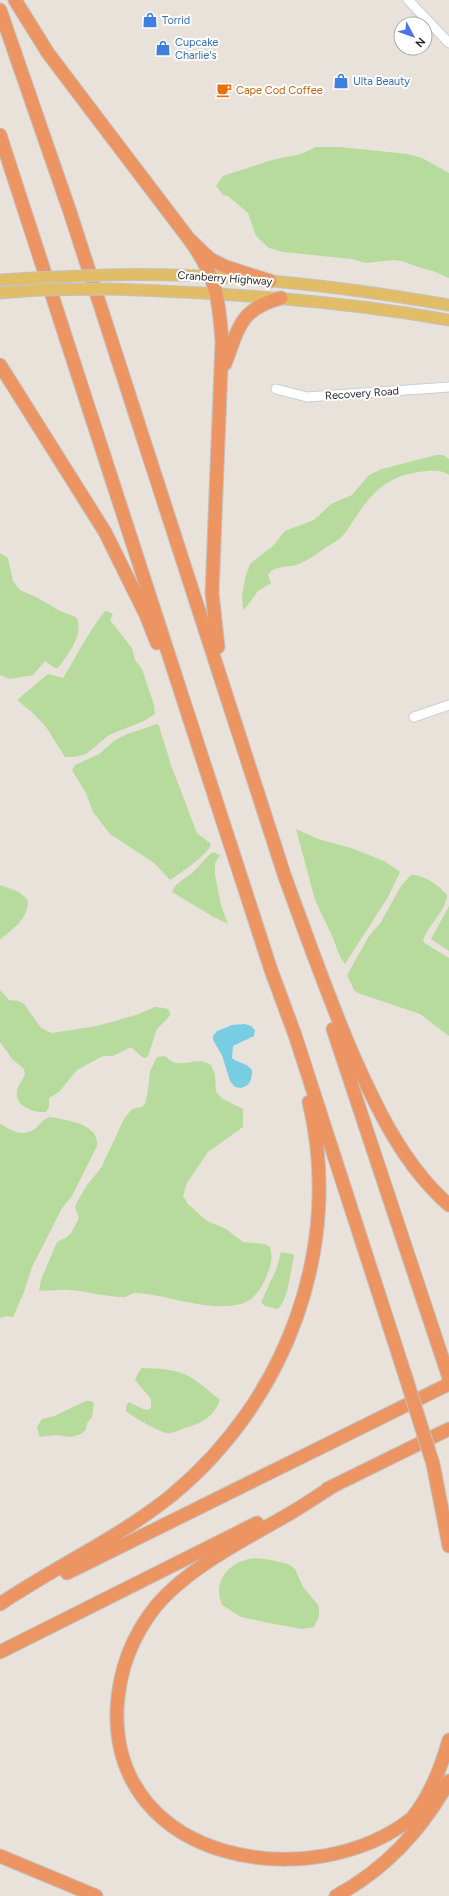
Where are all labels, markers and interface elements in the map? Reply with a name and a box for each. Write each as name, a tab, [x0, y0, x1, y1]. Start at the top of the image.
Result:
shop icon: Torrid	[141, 11, 159, 29]
place label: Torrid	[162, 14, 190, 27]
north arrow	[393, 16, 433, 56]
text: N	[412, 35, 428, 50]
place label: Cupcake Charlie's	[175, 36, 218, 62]
shop icon: Cupcake Charlie's	[154, 39, 172, 57]
shop icon: Ulta Beauty	[332, 72, 350, 90]
place label: Ulta Beauty	[353, 75, 410, 88]
cafe icon: Cape Cod Coffee	[215, 81, 233, 99]
place label: Cape Cod Coffee	[236, 84, 323, 97]
street label: Cranberry Highway	[177, 269, 273, 288]
street label: Recovery Road	[325, 384, 400, 403]

